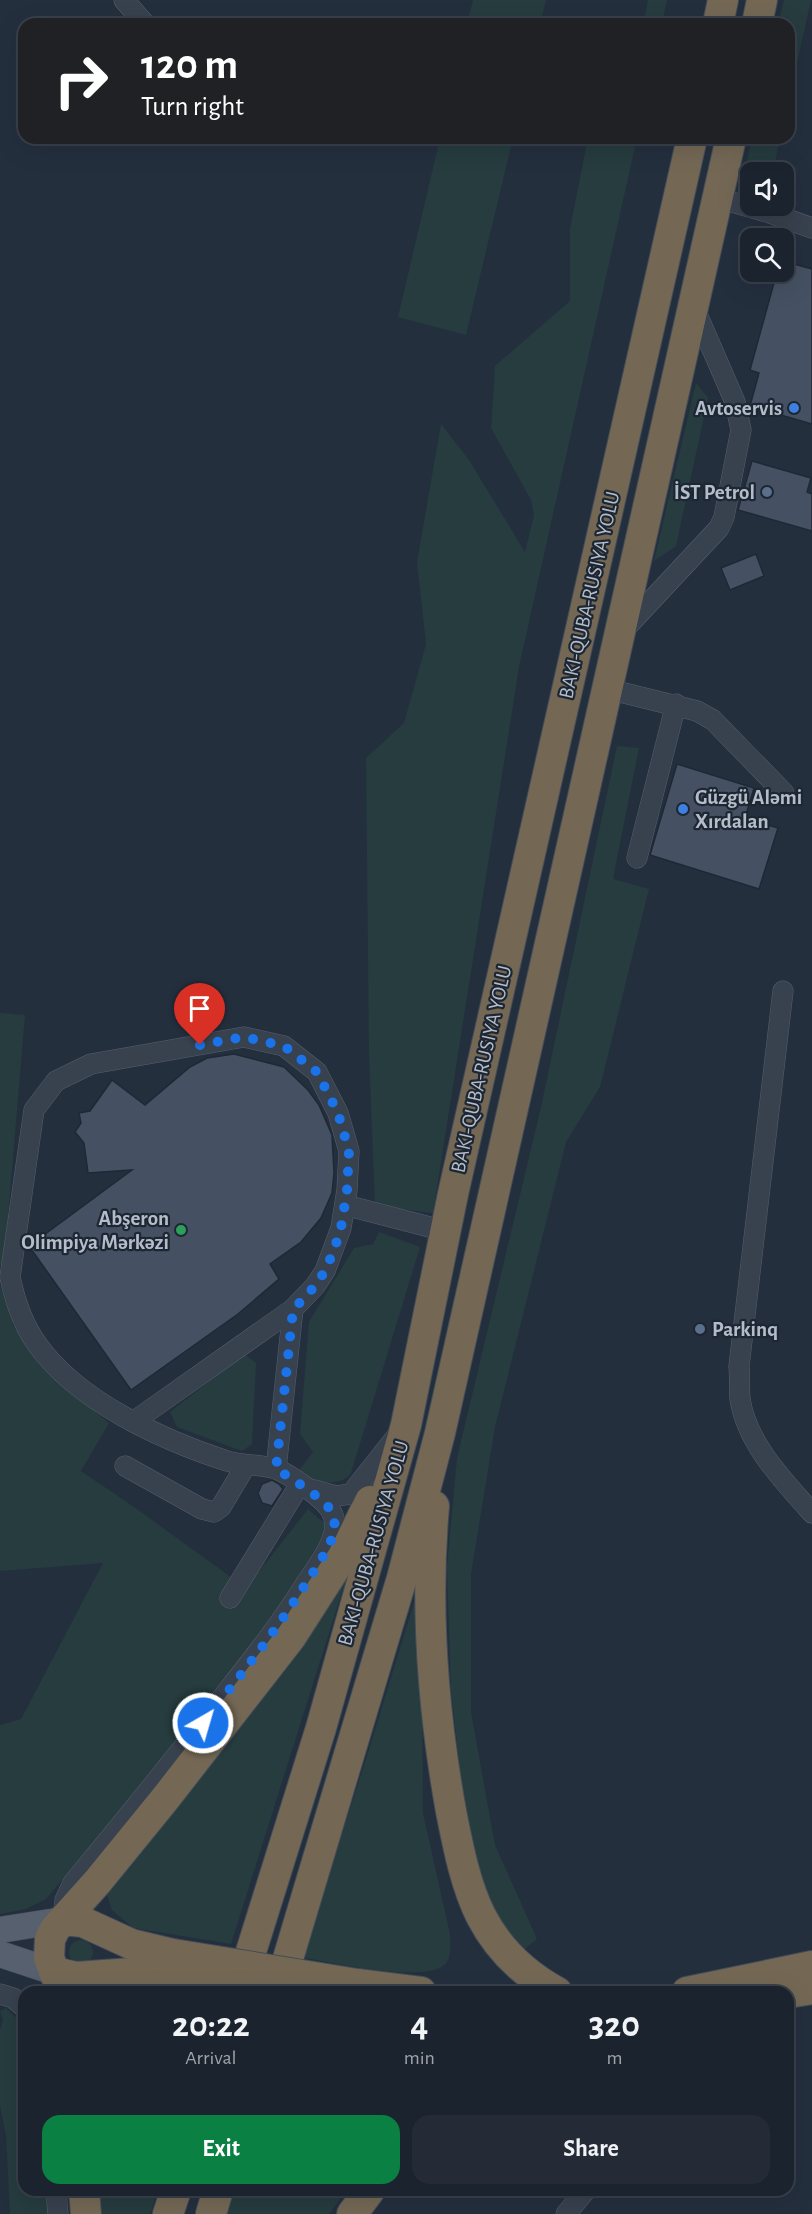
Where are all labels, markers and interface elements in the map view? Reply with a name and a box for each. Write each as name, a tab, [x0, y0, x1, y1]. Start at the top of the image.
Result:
icon: right	[42, 42, 120, 120]
text: 120 m	[141, 44, 238, 86]
text: Turn right	[141, 93, 244, 120]
map controls	[740, 162, 794, 282]
button: sound	[740, 162, 794, 216]
button: search	[740, 228, 794, 282]
place label: Avtoservis	[695, 398, 782, 419]
marker: Avtoservis	[787, 401, 801, 415]
place label: İST Petrol	[674, 481, 755, 503]
marker: İST Petrol	[760, 485, 774, 499]
street label: BAKI-QUBA-RUSIYA YOLU	[555, 489, 624, 701]
place label: Güzgü Aləmi Xırdalan	[695, 787, 802, 832]
marker: Güzgü Aləmi Xırdalan	[676, 802, 690, 816]
street label: BAKI-QUBA-RUSIYA YOLU	[447, 963, 516, 1175]
pin	[174, 983, 225, 1045]
icon: arrive	[183, 992, 216, 1025]
place label: Abşeron Olimpiya Mərkəzi	[21, 1208, 169, 1253]
marker: Abşeron Olimpiya Mərkəzi	[174, 1223, 188, 1237]
place label: Parkinq	[712, 1319, 778, 1340]
marker: Parkinq	[693, 1322, 707, 1336]
street label: BAKI-QUBA-RUSIYA YOLU	[334, 1438, 413, 1648]
position arrow	[171, 1691, 235, 1755]
text: 20:22	[172, 2007, 250, 2043]
text: 4	[410, 2007, 428, 2043]
text: 320	[589, 2007, 640, 2043]
text: Arrival	[185, 2048, 237, 2068]
text: min	[404, 2048, 435, 2068]
text: m	[606, 2048, 622, 2068]
button: Exit	[42, 2115, 400, 2184]
button: Share	[412, 2115, 770, 2184]

